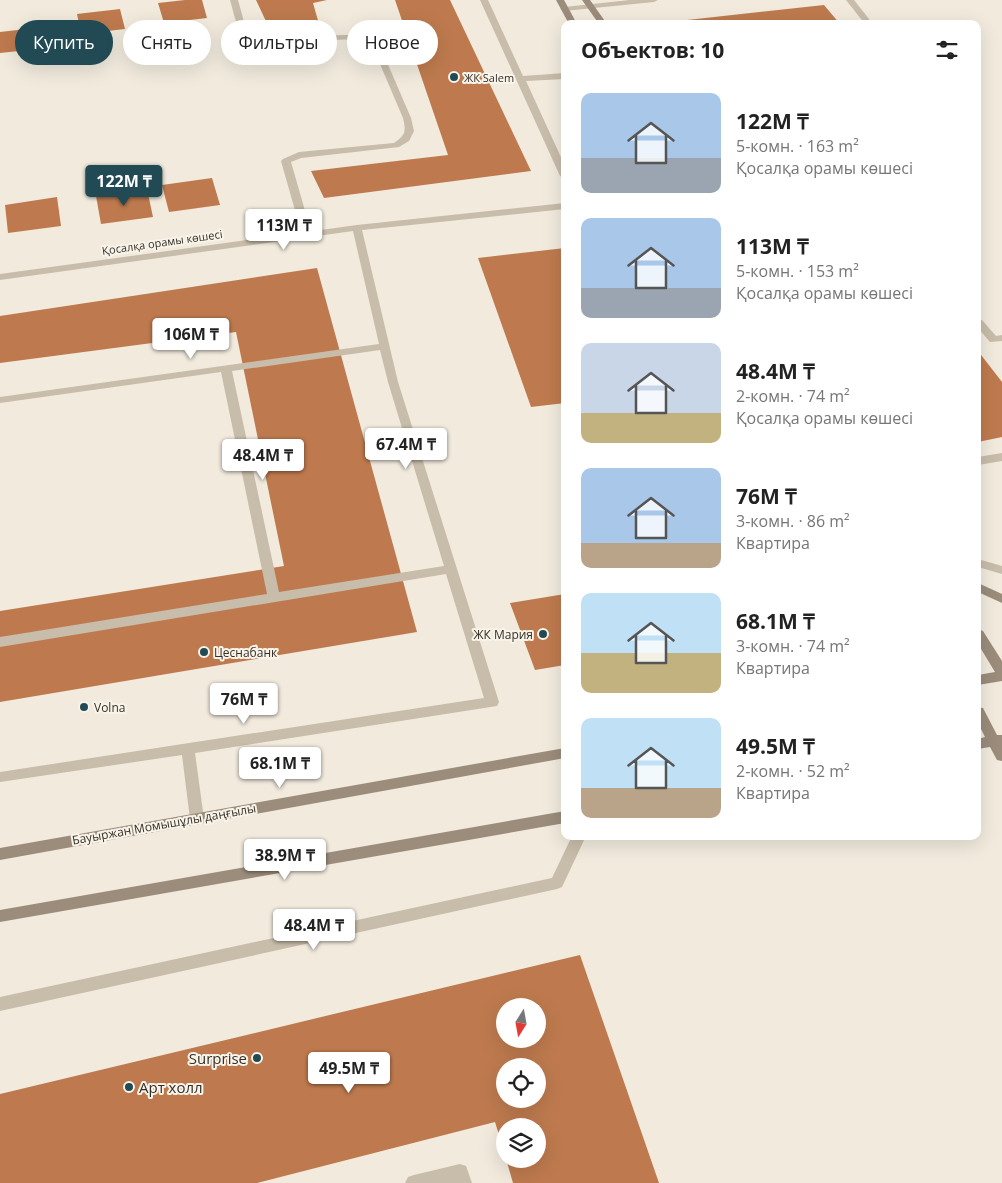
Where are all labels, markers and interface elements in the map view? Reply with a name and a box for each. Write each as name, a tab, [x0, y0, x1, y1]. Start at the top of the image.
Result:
chip: Купить	[15, 20, 113, 65]
chip: Снять	[123, 20, 211, 65]
chip: Фильтры	[221, 20, 337, 65]
chip: Новое	[347, 20, 438, 65]
text: Объектов: 10	[581, 36, 724, 64]
icon: filters	[933, 36, 961, 64]
place label: ЖК Salem	[464, 70, 514, 85]
marker: ЖК Salem	[448, 71, 460, 83]
text: 122M ₸	[736, 107, 809, 135]
icon: home	[621, 113, 681, 173]
text: 5-комн. · 163 m²	[736, 135, 859, 157]
text: Қосалқа орамы көшесі	[736, 157, 913, 179]
pin: 122M ₸	[83, 164, 165, 207]
text: 122M ₸	[96, 170, 152, 192]
pin: 113M ₸	[243, 208, 325, 251]
text: 113M ₸	[256, 214, 312, 236]
street label: Қосалқа орамы көшесі	[101, 226, 223, 258]
text: 113M ₸	[736, 232, 809, 260]
icon: home	[621, 238, 681, 298]
text: 5-комн. · 153 m²	[736, 260, 859, 282]
text: Қосалқа орамы көшесі	[736, 282, 913, 304]
pin: 106M ₸	[150, 318, 232, 360]
text: 106M ₸	[163, 323, 219, 345]
text: 48.4M ₸	[736, 357, 815, 385]
icon: home	[621, 363, 681, 423]
text: 2-комн. · 74 m²	[736, 385, 850, 407]
text: Қосалқа орамы көшесі	[736, 407, 913, 429]
pin: 67.4M ₸	[360, 428, 452, 470]
text: 67.4M ₸	[376, 433, 436, 455]
pin: 48.4M ₸	[217, 438, 309, 481]
text: 48.4M ₸	[233, 444, 293, 466]
text: 76M ₸	[736, 482, 797, 510]
icon: home	[621, 488, 681, 548]
text: 3-комн. · 86 m²	[736, 510, 850, 532]
text: Квартира	[736, 532, 810, 554]
text: 68.1M ₸	[736, 607, 815, 635]
icon: home	[621, 613, 681, 673]
place label: ЖК Мария	[473, 626, 533, 643]
marker: ЖК Мария	[537, 628, 549, 640]
text: 3-комн. · 74 m²	[736, 635, 850, 657]
place label: Цеснабанк	[214, 644, 278, 661]
marker: Цеснабанк	[198, 646, 210, 658]
text: Квартира	[736, 657, 810, 679]
pin: 76M ₸	[209, 682, 279, 725]
text: 76M ₸	[221, 688, 267, 710]
place label: Volna	[94, 699, 125, 716]
marker: Volna	[78, 701, 90, 713]
text: 49.5M ₸	[736, 732, 815, 760]
icon: home	[621, 738, 681, 798]
pin: 68.1M ₸	[234, 746, 326, 789]
text: 68.1M ₸	[250, 752, 310, 774]
text: 2-комн. · 52 m²	[736, 760, 850, 782]
text: Квартира	[736, 782, 810, 804]
street label: Бауыржан Момышұлы даңғылы	[71, 799, 257, 849]
pin: 38.9M ₸	[239, 838, 331, 881]
text: 38.9M ₸	[255, 844, 315, 866]
pin: 48.4M ₸	[268, 908, 360, 951]
text: 48.4M ₸	[284, 914, 344, 936]
north arrow	[496, 998, 546, 1048]
map controls	[496, 998, 546, 1168]
place label: Surprise	[189, 1048, 247, 1068]
marker: Surprise	[251, 1052, 263, 1064]
pin: 49.5M ₸	[303, 1052, 395, 1094]
text: 49.5M ₸	[319, 1057, 379, 1079]
button: locate	[496, 1058, 546, 1108]
place label: Арт холл	[139, 1077, 203, 1097]
marker: Арт холл	[123, 1081, 135, 1093]
button: layers	[496, 1118, 546, 1168]

